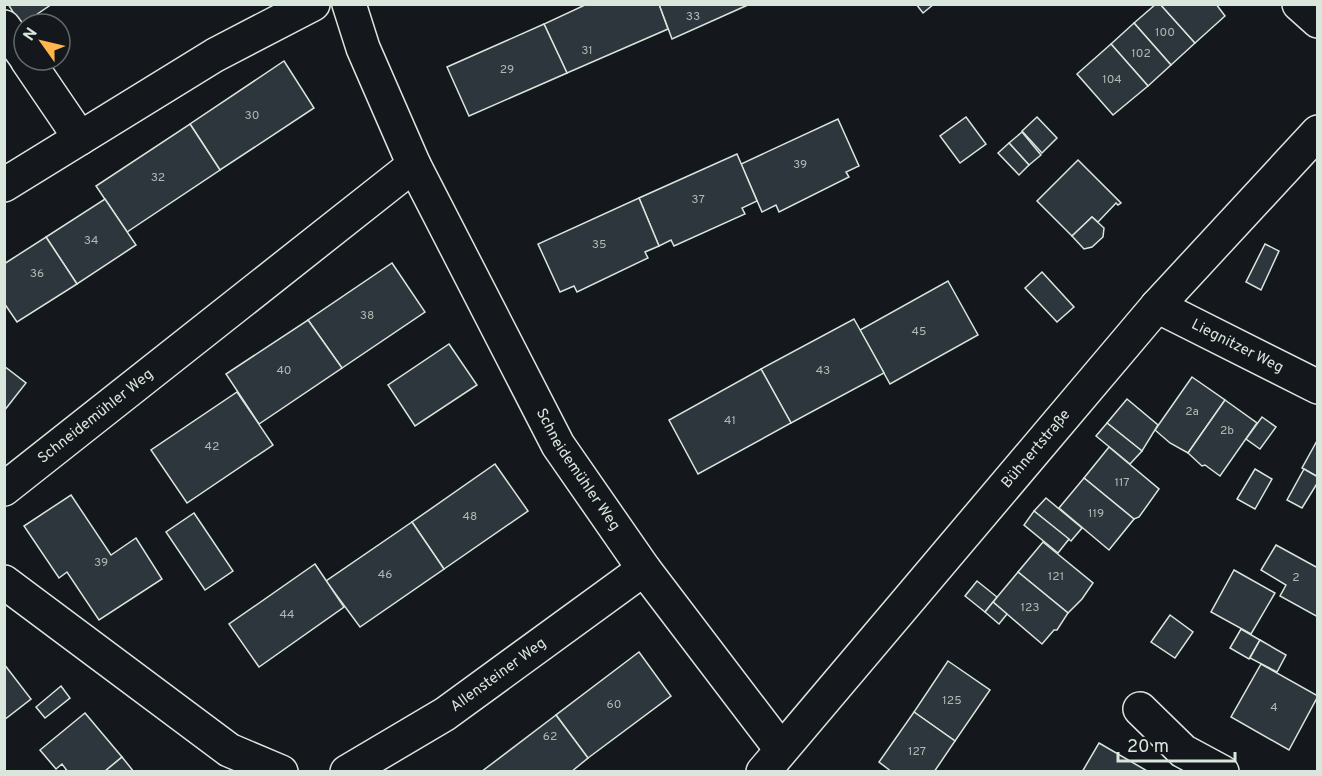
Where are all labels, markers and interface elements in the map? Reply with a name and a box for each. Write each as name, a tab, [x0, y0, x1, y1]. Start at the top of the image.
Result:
house number: 33	[686, 9, 700, 25]
north arrow	[12, 12, 72, 72]
text: N	[20, 24, 43, 45]
house number: 100	[1155, 25, 1175, 41]
house number: 31	[581, 43, 593, 59]
house number: 102	[1131, 46, 1151, 62]
house number: 29	[500, 62, 514, 78]
house number: 104	[1102, 72, 1122, 88]
house number: 30	[245, 108, 259, 124]
house number: 39	[793, 157, 807, 173]
house number: 32	[151, 170, 165, 186]
house number: 37	[691, 192, 705, 208]
house number: 34	[84, 233, 98, 249]
house number: 35	[592, 237, 606, 253]
house number: 36	[30, 266, 44, 282]
house number: 38	[360, 308, 374, 324]
street label: Liegnitzer Weg	[1188, 315, 1287, 378]
house number: 45	[912, 324, 926, 340]
house number: 40	[276, 363, 292, 379]
house number: 43	[816, 363, 830, 379]
street label: Schneidemühler Weg	[34, 365, 157, 468]
house number: 2a	[1185, 404, 1199, 420]
street label: Schneidemühler Weg	[531, 405, 624, 535]
street label: Bühnertstraße	[997, 406, 1075, 492]
house number: 41	[724, 413, 736, 429]
house number: 2b	[1220, 423, 1234, 439]
house number: 42	[205, 439, 219, 455]
house number: 117	[1114, 475, 1130, 491]
house number: 119	[1088, 506, 1104, 522]
house number: 48	[463, 509, 477, 525]
house number: 39	[94, 555, 108, 571]
house number: 46	[378, 567, 392, 583]
house number: 121	[1048, 569, 1064, 585]
house number: 2	[1292, 570, 1300, 586]
house number: 123	[1020, 600, 1040, 616]
house number: 44	[280, 607, 294, 623]
street label: Allensteiner Weg	[447, 634, 550, 716]
house number: 125	[942, 693, 962, 709]
house number: 60	[607, 697, 621, 713]
house number: 4	[1270, 700, 1278, 716]
scale bar	[1118, 725, 1235, 763]
house number: 62	[543, 729, 557, 745]
text: 20 m	[1127, 736, 1169, 759]
house number: 127	[908, 744, 926, 760]

